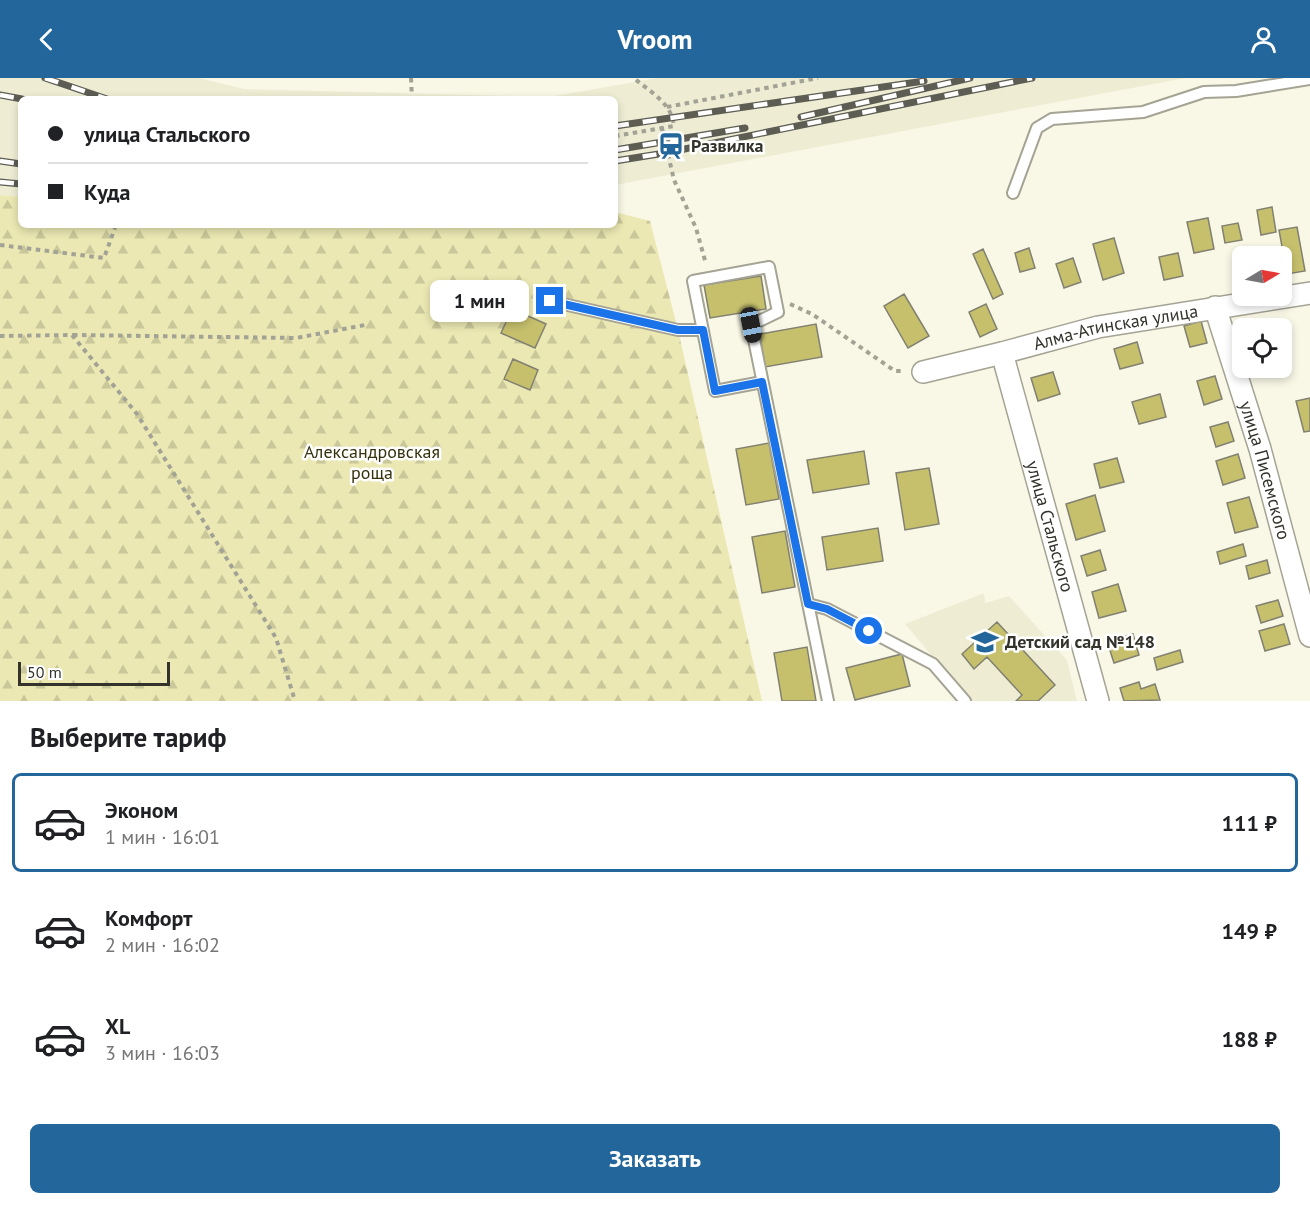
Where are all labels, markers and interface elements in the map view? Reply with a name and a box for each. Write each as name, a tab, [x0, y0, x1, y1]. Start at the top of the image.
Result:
text: Vroom	[618, 22, 692, 56]
icon: back	[30, 23, 63, 56]
icon: person	[1247, 23, 1280, 56]
text: улица Стальского	[84, 120, 250, 148]
station icon: Развилка	[656, 131, 686, 161]
place label: Развилка	[691, 134, 764, 157]
text: Куда	[84, 178, 131, 206]
north arrow	[1232, 246, 1292, 306]
map controls	[1232, 246, 1292, 378]
callout: 1 мин	[430, 280, 529, 322]
route end	[536, 287, 563, 314]
text: 1 мин	[454, 288, 505, 314]
street label: Алма-Атинская улица	[1031, 299, 1200, 355]
car	[739, 306, 763, 344]
button: locate	[1232, 318, 1292, 378]
street label: улица Писемского	[1235, 398, 1296, 542]
park label: Александровская роща	[304, 440, 440, 484]
street label: улица Стальского	[1021, 458, 1079, 595]
route start	[855, 617, 882, 644]
school or university icon: Детский сад №148	[970, 627, 1000, 657]
place label: Детский сад №148	[1005, 630, 1155, 653]
scale bar	[18, 659, 170, 686]
text: 50 m	[27, 662, 62, 682]
text: Выберите тариф	[30, 720, 226, 754]
icon: car	[33, 796, 87, 850]
text: Эконом	[105, 796, 178, 824]
text: 111 ₽	[1222, 809, 1277, 837]
text: 1 мин · 16:01	[105, 824, 220, 850]
icon: car	[33, 904, 87, 958]
text: Комфорт	[105, 904, 193, 932]
text: 149 ₽	[1222, 917, 1277, 945]
text: 2 мин · 16:02	[105, 932, 220, 958]
icon: car	[33, 1012, 87, 1066]
text: XL	[105, 1012, 130, 1040]
text: 188 ₽	[1222, 1025, 1277, 1053]
text: 3 мин · 16:03	[105, 1040, 220, 1066]
button: Заказать	[30, 1124, 1280, 1193]

